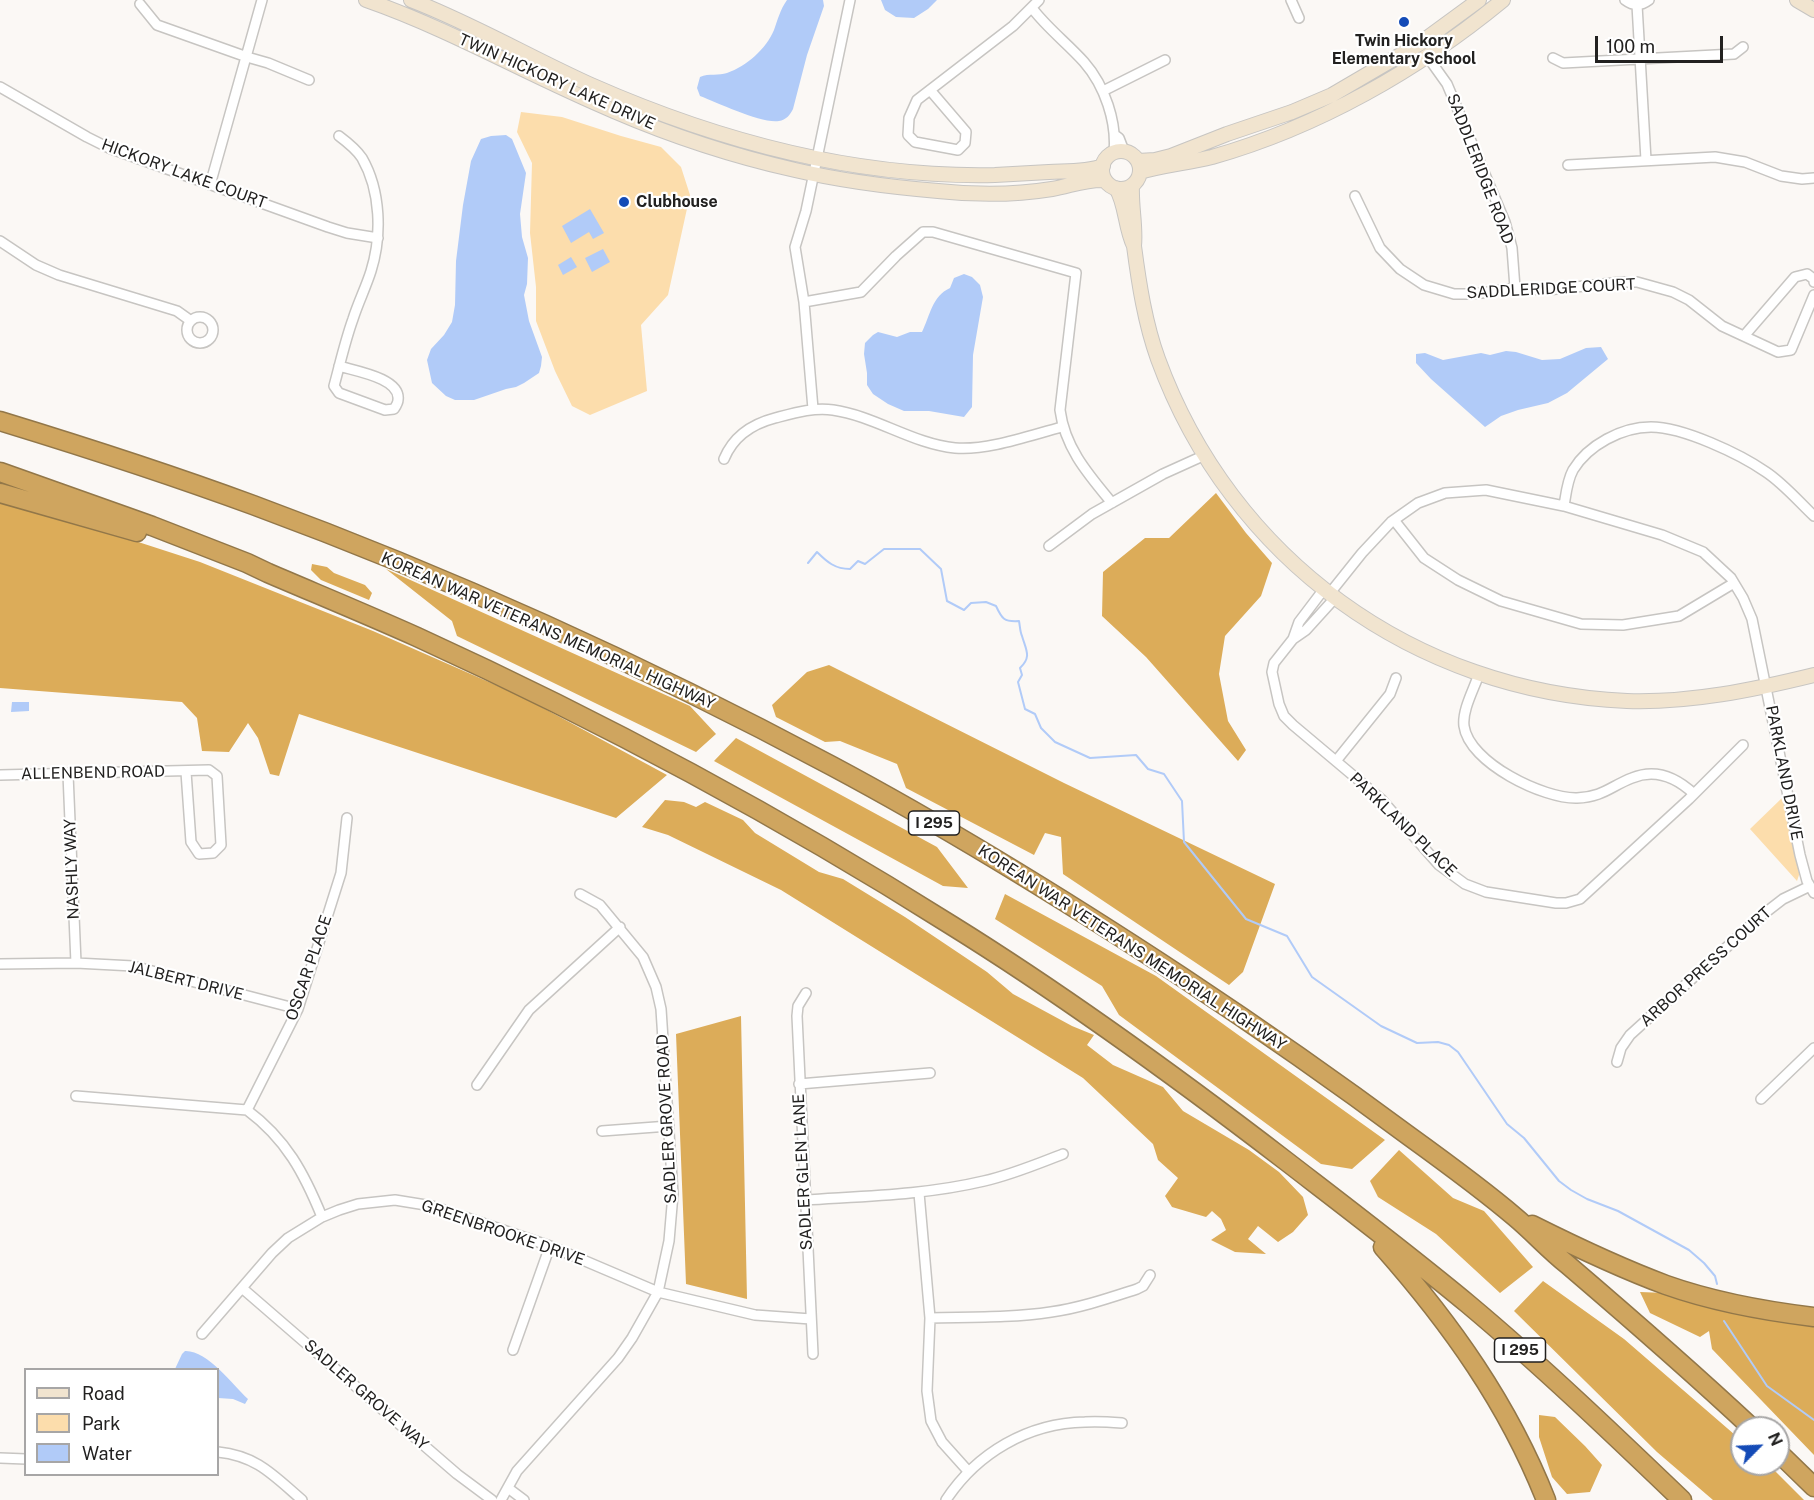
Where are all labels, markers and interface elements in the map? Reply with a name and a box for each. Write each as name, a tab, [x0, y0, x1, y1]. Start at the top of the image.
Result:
marker: Twin Hickory Elementary School	[1397, 15, 1411, 29]
scale bar	[1598, 24, 1726, 62]
street label: TWIN HICKORY LAKE DRIVE	[456, 30, 658, 134]
place label: Twin Hickory Elementary School	[1332, 31, 1476, 69]
text: 100 m	[1606, 36, 1655, 57]
street label: SADDLERIDGE ROAD	[1442, 91, 1518, 247]
street label: HICKORY LAKE COURT	[99, 135, 269, 213]
place label: Clubhouse	[636, 192, 718, 212]
marker: Clubhouse	[617, 195, 631, 209]
street label: SADDLERIDGE COURT	[1466, 275, 1636, 303]
street label: KOREAN WAR VETERANS MEMORIAL HIGHWAY	[378, 548, 718, 714]
street label: PARKLAND DRIVE	[1761, 704, 1807, 842]
street label: ALLENBEND ROAD	[21, 762, 165, 784]
street label: PARKLAND PLACE	[1345, 769, 1461, 881]
road number: I 295	[908, 811, 960, 835]
street label: NASHLY WAY	[61, 818, 83, 920]
street label: KOREAN WAR VETERANS MEMORIAL HIGHWAY	[974, 841, 1290, 1055]
street label: ARBOR PRESS COURT	[1637, 903, 1775, 1031]
street label: OSCAR PLACE	[282, 913, 336, 1023]
street label: JALBERT DRIVE	[126, 957, 246, 1005]
street label: SADLER GROVE ROAD	[653, 1034, 681, 1204]
street label: SADLER GLEN LANE	[789, 1093, 817, 1251]
street label: GREENBROOKE DRIVE	[419, 1196, 587, 1270]
street label: SADLER GROVE WAY	[300, 1336, 432, 1454]
road number: I 295	[1494, 1338, 1546, 1362]
legend	[24, 1368, 219, 1476]
text: Road	[82, 1383, 125, 1404]
text: Park	[82, 1413, 120, 1434]
north arrow	[1730, 1416, 1790, 1476]
text: N	[1764, 1430, 1786, 1449]
text: Water	[82, 1443, 132, 1464]

